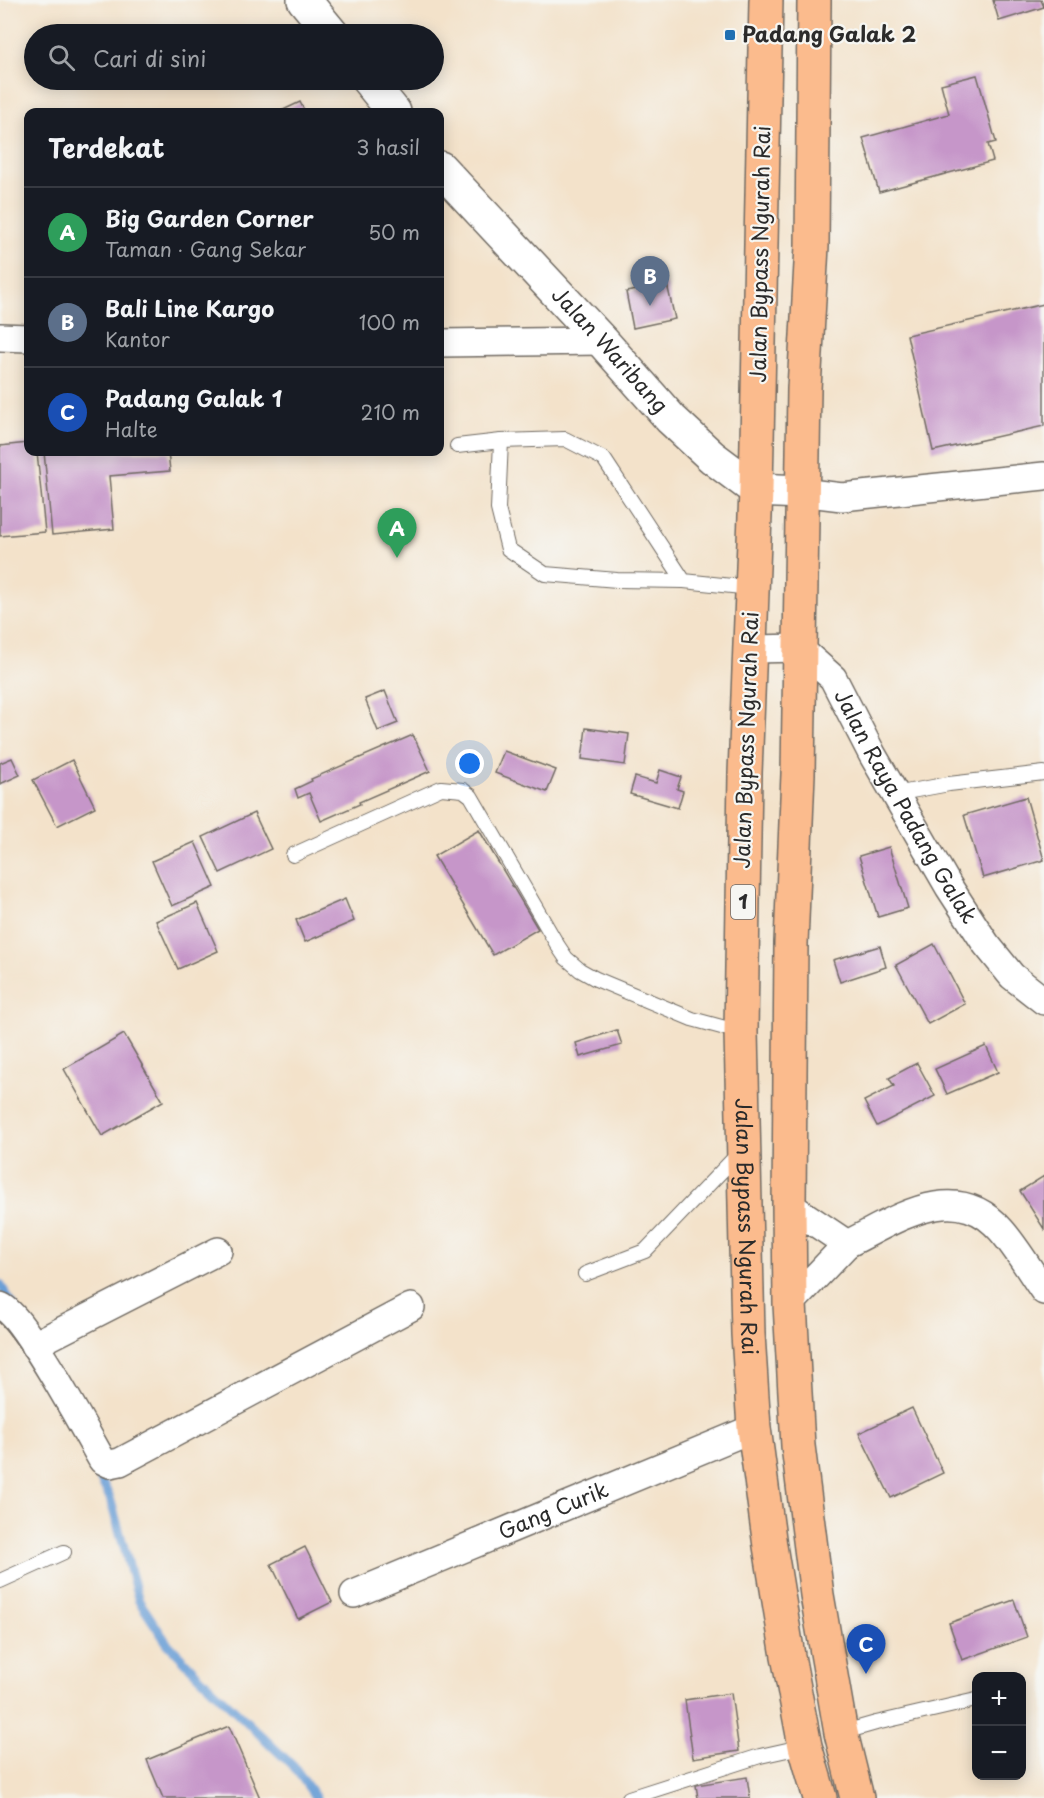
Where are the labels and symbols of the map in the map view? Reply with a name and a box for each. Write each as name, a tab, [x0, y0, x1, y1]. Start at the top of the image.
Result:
place label: Padang Galak 2	[742, 17, 917, 49]
marker: Padang Galak 2	[723, 28, 737, 42]
street label: Jalan Bypass Ngurah Rai	[741, 125, 777, 383]
pin: B	[630, 256, 670, 306]
street label: Jalan Waribang	[545, 279, 677, 419]
pin: A	[378, 508, 416, 558]
street label: Jalan Bypass Ngurah Rai	[725, 611, 765, 869]
street label: Jalan Raya Padang Galak	[827, 683, 987, 929]
your location	[455, 749, 484, 778]
road number: 1	[731, 885, 755, 919]
street label: Jalan Bypass Ngurah Rai	[729, 1098, 767, 1356]
street label: Gang Curik	[493, 1472, 613, 1546]
pin: C	[846, 1624, 886, 1674]

